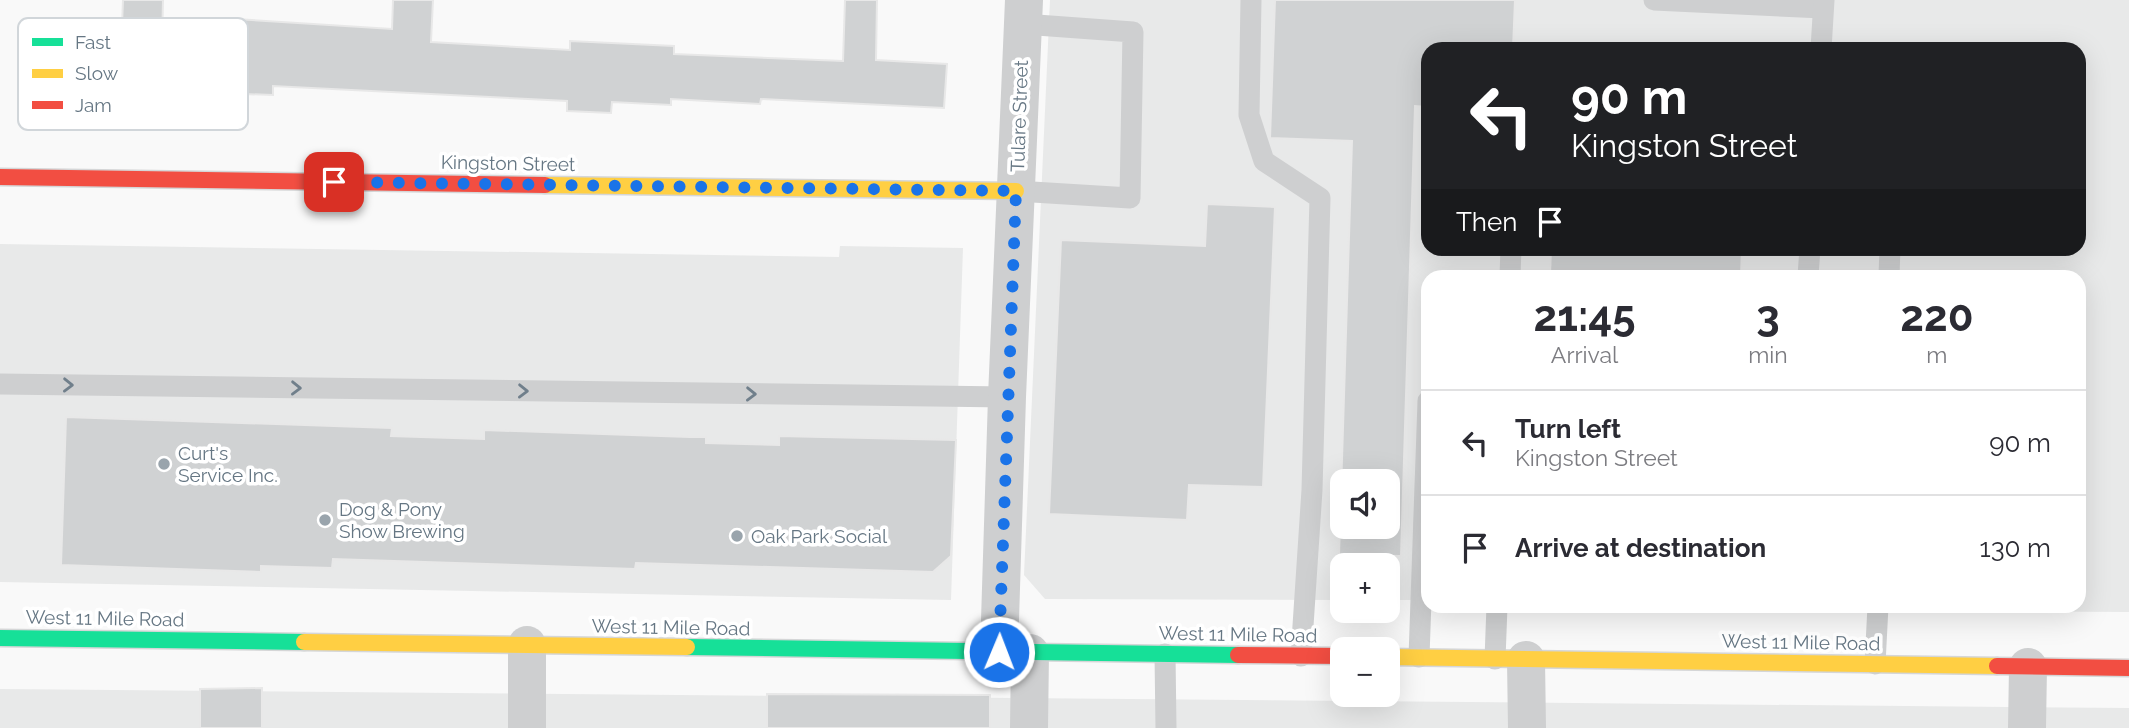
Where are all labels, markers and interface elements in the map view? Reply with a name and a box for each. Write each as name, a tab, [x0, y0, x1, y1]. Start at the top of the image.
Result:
legend	[18, 18, 248, 130]
text: Fast	[75, 31, 111, 53]
street label: Tulare Street	[1006, 59, 1032, 172]
text: Slow	[75, 62, 119, 84]
text: 90 m	[1571, 68, 1687, 125]
icon: left	[1456, 70, 1547, 161]
text: Jam	[75, 94, 112, 116]
text: Kingston Street	[1571, 127, 1797, 164]
street label: Kingston Street	[441, 151, 576, 175]
pin	[304, 152, 364, 212]
icon: arrive	[315, 163, 353, 201]
icon: arrive	[1531, 203, 1569, 241]
text: Then	[1456, 207, 1517, 237]
text: 21:45	[1534, 292, 1636, 341]
text: 3	[1756, 292, 1780, 341]
text: 220	[1900, 292, 1973, 341]
text: Arrival	[1551, 341, 1618, 368]
text: min	[1748, 341, 1788, 368]
text: m	[1926, 341, 1947, 368]
one-way arrow	[63, 377, 74, 393]
one-way arrow	[291, 380, 301, 396]
one-way arrow	[518, 383, 529, 399]
one-way arrow	[745, 386, 756, 401]
text: Turn left	[1515, 414, 1621, 444]
icon: left	[1456, 424, 1494, 462]
text: 90 m	[1989, 428, 2051, 458]
place label: Curt's Service Inc.	[178, 442, 278, 486]
text: Kingston Street	[1515, 444, 1678, 471]
marker: Curt's Service Inc.	[156, 456, 172, 472]
map controls	[1330, 469, 1400, 707]
button: sound	[1330, 469, 1400, 539]
place label: Dog & Pony Show Brewing	[339, 498, 465, 542]
marker: Dog & Pony Show Brewing	[317, 512, 333, 528]
place label: Oak Park Social	[751, 525, 888, 547]
marker: Oak Park Social	[729, 528, 745, 544]
icon: arrive	[1456, 529, 1494, 567]
text: Arrive at destination	[1515, 533, 1766, 563]
text: 130 m	[1980, 533, 2051, 563]
button: +	[1330, 553, 1400, 623]
street label: West 11 Mile Road	[25, 606, 185, 630]
street label: West 11 Mile Road	[591, 615, 751, 639]
position arrow	[962, 615, 1036, 689]
street label: West 11 Mile Road	[1158, 622, 1318, 646]
street label: West 11 Mile Road	[1721, 630, 1881, 654]
button: −	[1330, 637, 1400, 707]

